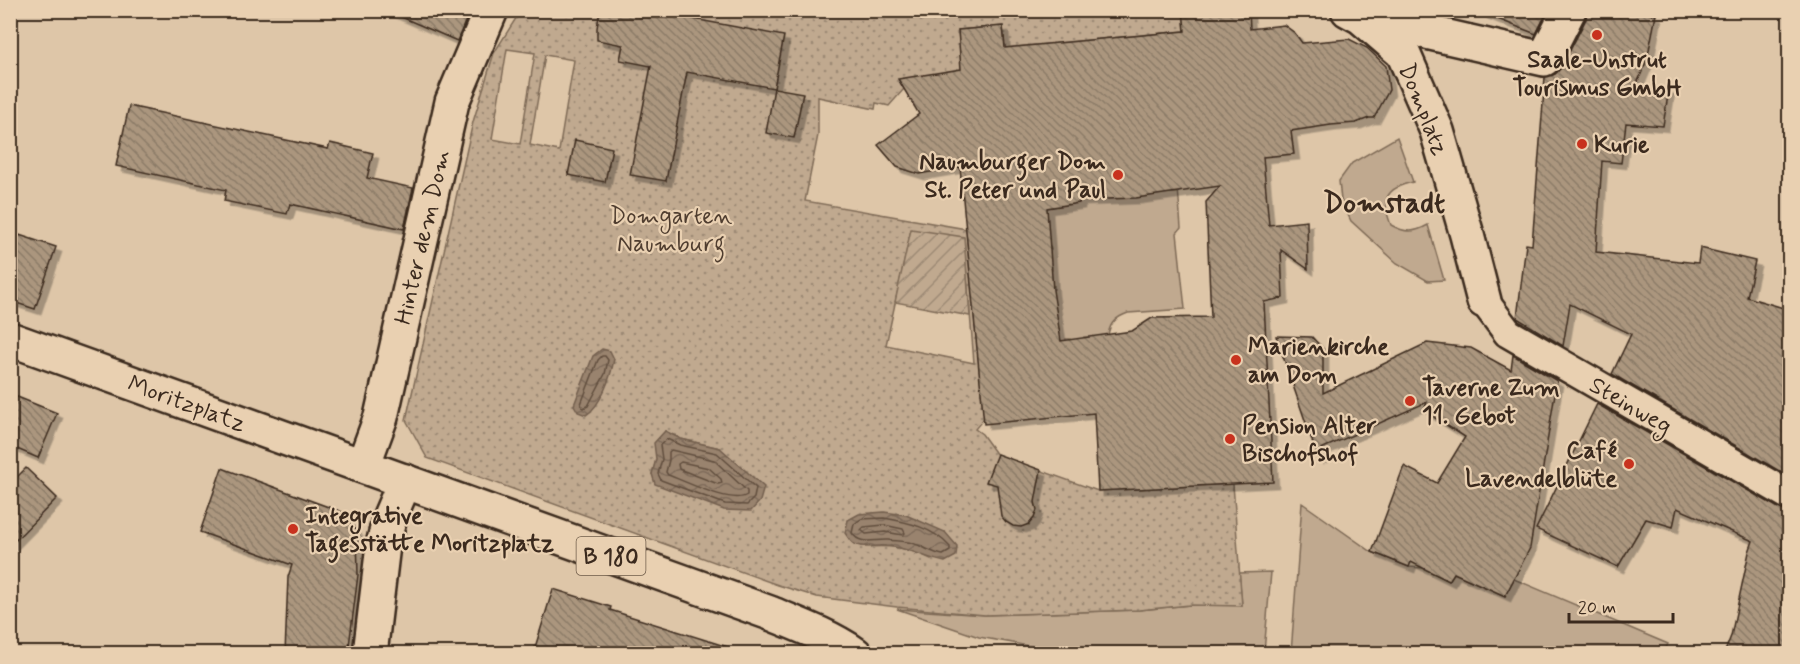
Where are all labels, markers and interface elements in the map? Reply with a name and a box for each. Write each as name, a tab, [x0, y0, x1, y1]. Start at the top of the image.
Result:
marker: Saale-Unstrut Tourismus GmbH	[1590, 28, 1604, 42]
place label: Saale-Unstrut Tourismus GmbH	[1513, 45, 1682, 104]
street label: Domplatz	[1390, 59, 1455, 160]
place label: Kurie	[1594, 130, 1650, 161]
marker: Kurie	[1575, 137, 1589, 151]
street label: Hinter dem Dom	[388, 147, 459, 328]
place label: Naumburger Dom St. Peter und Paul	[919, 147, 1106, 206]
marker: Naumburger Dom St. Peter und Paul	[1111, 168, 1125, 182]
district label: Domstadt	[1323, 184, 1445, 223]
park label: Domgarten Naumburg	[610, 201, 732, 263]
place label: Marienkirche am Dom	[1248, 332, 1389, 391]
marker: Marienkirche am Dom	[1229, 353, 1243, 367]
street label: Moritzplatz	[123, 369, 250, 440]
street label: Steinweg	[1582, 370, 1677, 444]
place label: Taverne Zum 11. Gebot	[1422, 373, 1560, 432]
marker: Taverne Zum 11. Gebot	[1403, 394, 1417, 408]
place label: Pension Alter Bischofshof	[1242, 411, 1377, 470]
marker: Pension Alter Bischofshof	[1223, 432, 1237, 446]
place label: Café Lavendelblüte	[1465, 436, 1617, 495]
marker: Café Lavendelblüte	[1622, 457, 1636, 471]
place label: Integrative Tagesstätte Moritzplatz	[305, 501, 554, 563]
marker: Integrative Tagesstätte Moritzplatz	[286, 522, 300, 536]
road number: B 180	[576, 537, 646, 575]
scale bar	[1569, 586, 1672, 624]
text: 20 m	[1578, 596, 1616, 620]

